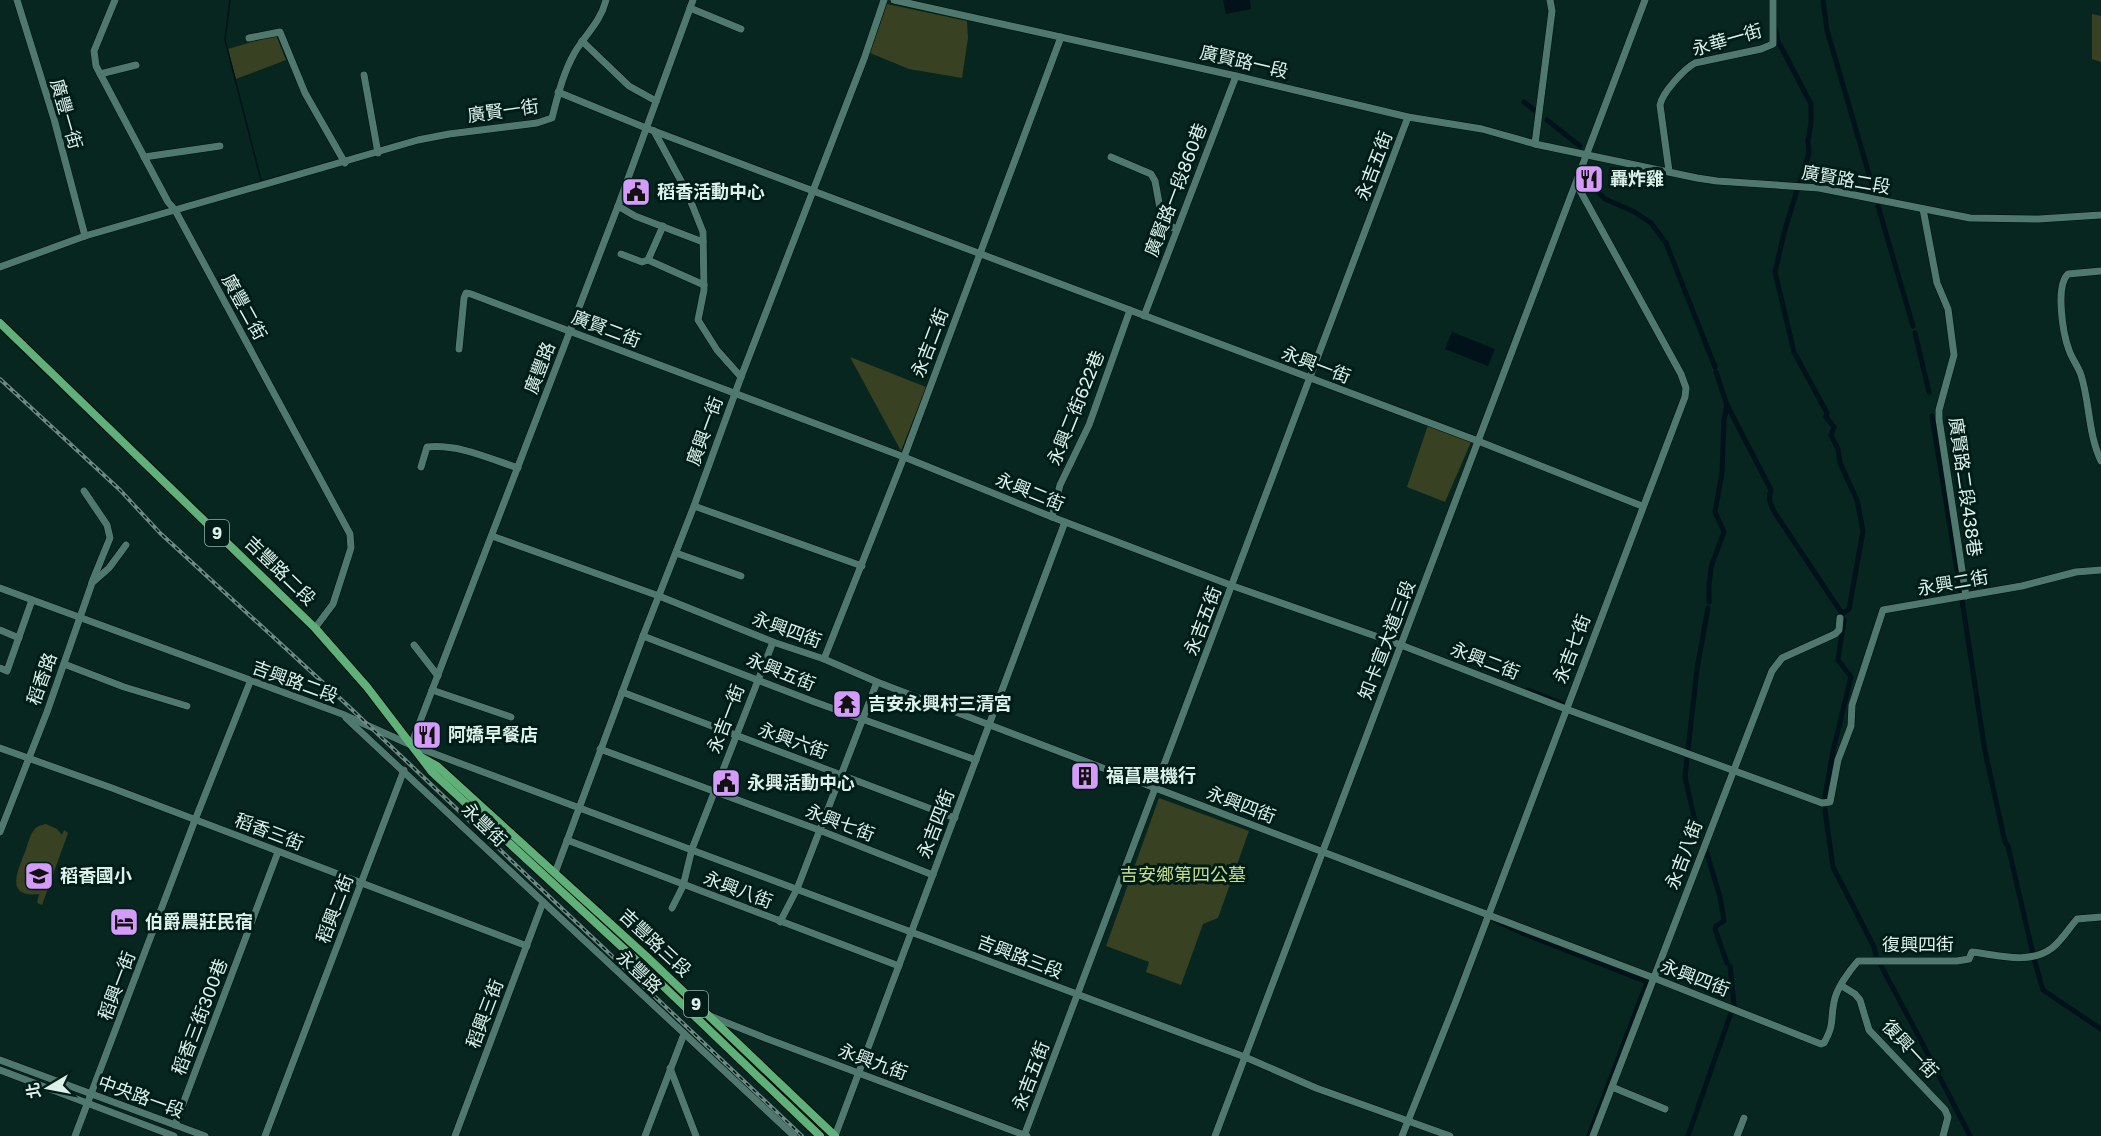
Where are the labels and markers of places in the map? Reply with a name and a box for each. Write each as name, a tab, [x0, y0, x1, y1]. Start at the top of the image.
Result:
restaurant icon: 轟炸雞	[1573, 163, 1605, 195]
place label: 轟炸雞	[1610, 167, 1664, 189]
public building icon: 稻香活動中心	[620, 176, 652, 208]
place label: 稻香活動中心	[657, 180, 765, 202]
temple icon: 吉安永興村三清宮	[831, 688, 863, 720]
place label: 吉安永興村三清宮	[868, 692, 1012, 714]
restaurant icon: 阿嬌早餐店	[411, 719, 443, 751]
place label: 阿嬌早餐店	[448, 723, 538, 745]
building icon: 福菖農機行	[1069, 760, 1101, 792]
place label: 福菖農機行	[1106, 764, 1196, 786]
public building icon: 永興活動中心	[710, 767, 742, 799]
place label: 永興活動中心	[747, 771, 855, 793]
school or university icon: 稻香國小	[23, 860, 55, 892]
place label: 稻香國小	[60, 864, 132, 886]
hotel icon: 伯爵農莊民宿	[108, 906, 140, 938]
place label: 伯爵農莊民宿	[145, 910, 253, 932]

